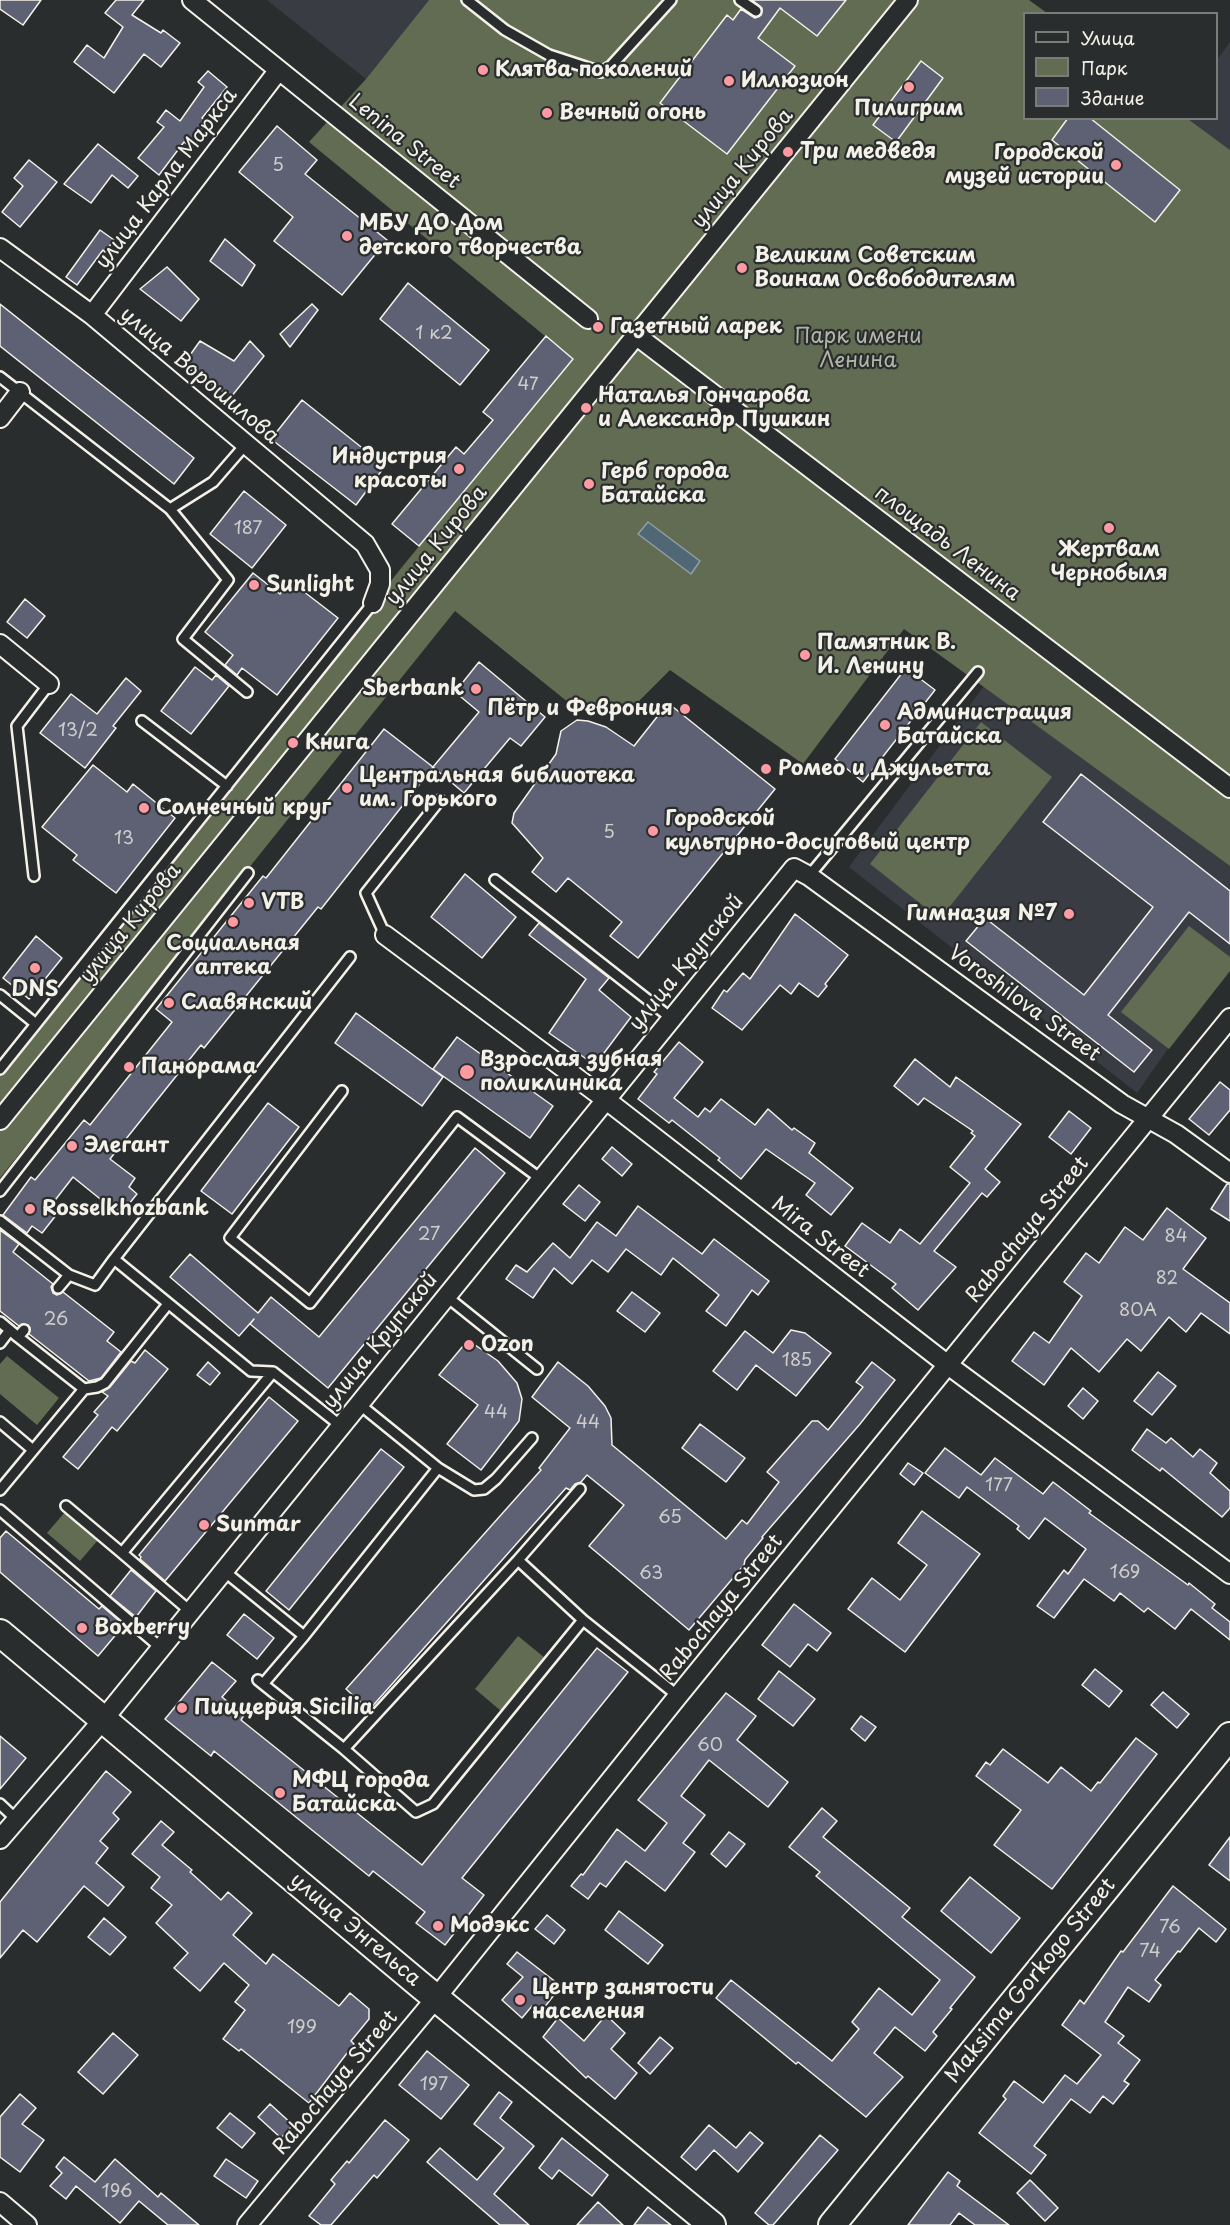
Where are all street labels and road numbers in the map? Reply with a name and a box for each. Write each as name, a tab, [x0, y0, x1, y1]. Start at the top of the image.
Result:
street label: улица Карла Маркса	[91, 84, 243, 274]
street label: Lenina Street	[343, 89, 465, 195]
street label: улица Кирова	[687, 104, 799, 234]
street label: улица Ворошилова	[114, 302, 284, 450]
street label: улица Кирова	[381, 481, 493, 611]
street label: площадь Ленина	[869, 481, 1025, 607]
street label: улица Кирова	[75, 859, 187, 989]
street label: улица Крупской	[624, 890, 750, 1036]
street label: Voroshilova Street	[943, 940, 1105, 1068]
street label: Rabochaya Street	[961, 1152, 1095, 1308]
street label: Mira Street	[766, 1192, 874, 1284]
street label: улица Крупской	[318, 1268, 444, 1414]
street label: Rabochaya Street	[655, 1530, 789, 1686]
street label: улица Энгельса	[284, 1868, 426, 1992]
street label: Maksima Gorkogo Street	[941, 1873, 1121, 2089]
street label: Rabochaya Street	[268, 2006, 404, 2160]

